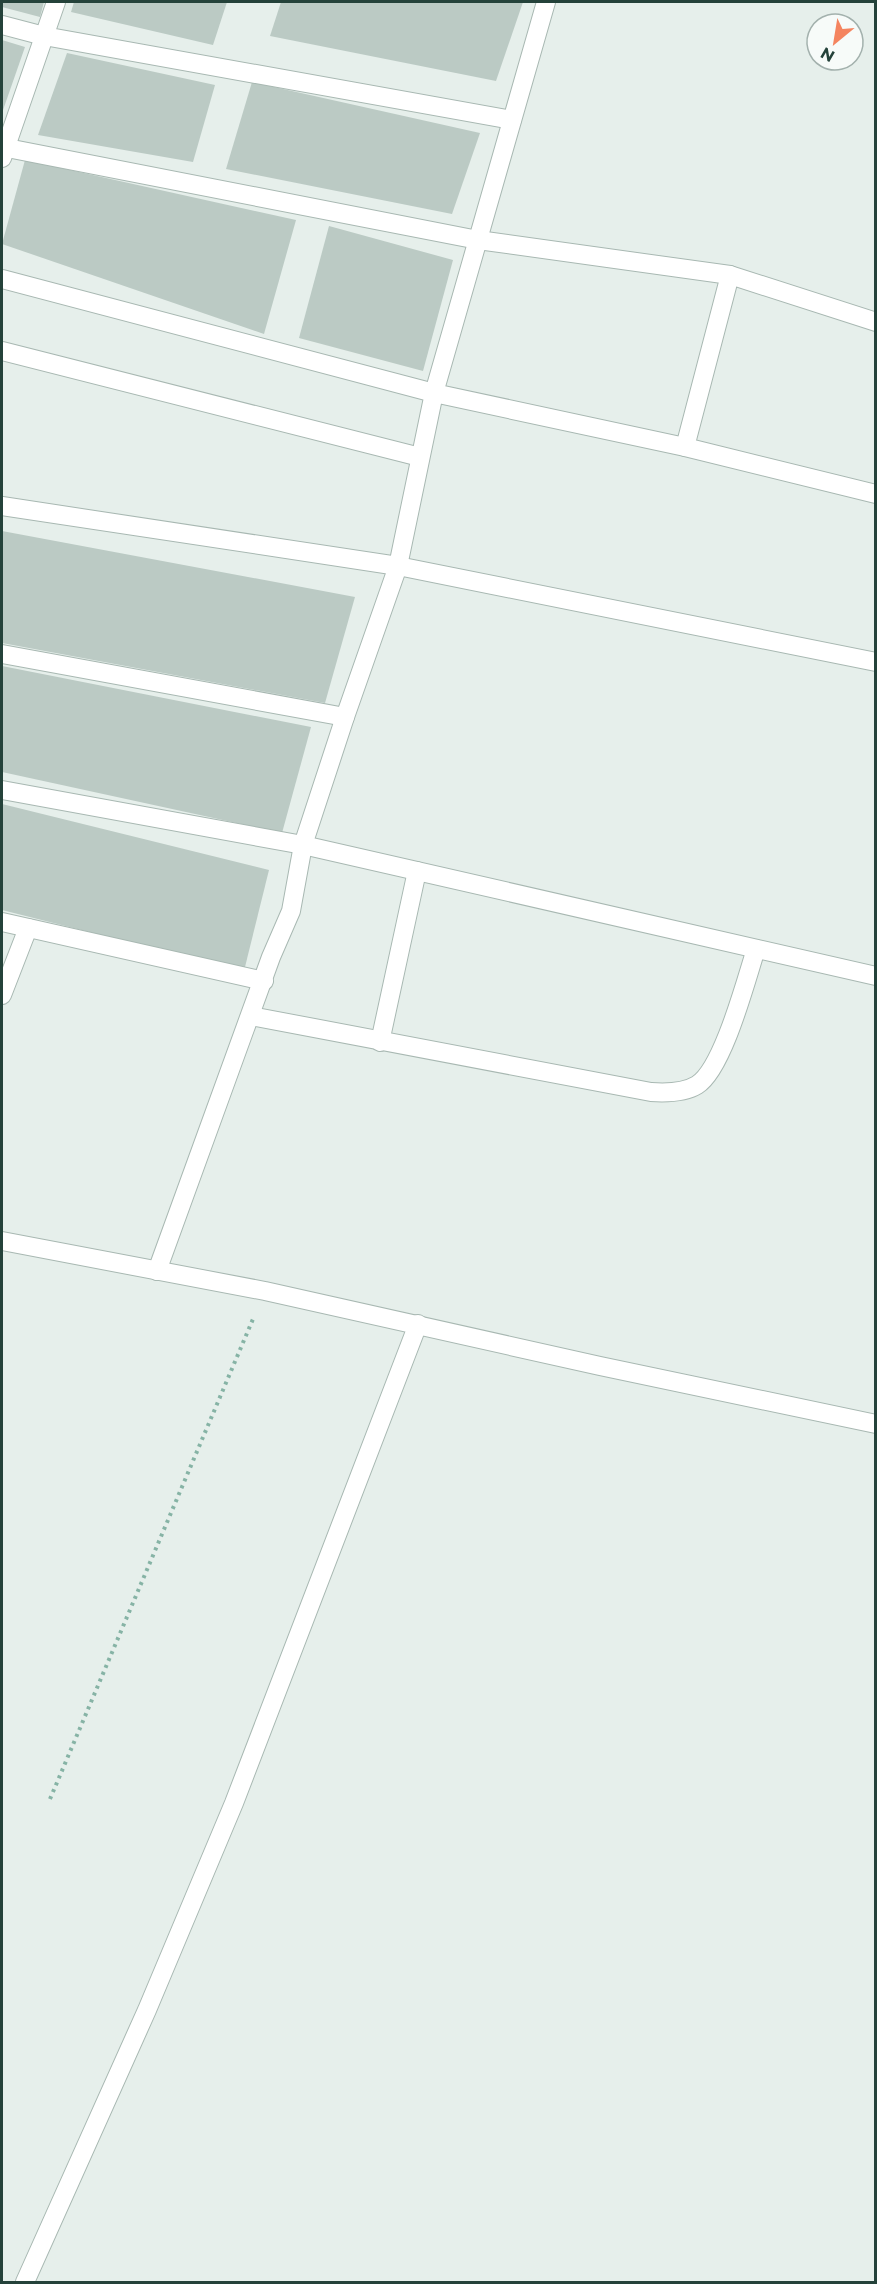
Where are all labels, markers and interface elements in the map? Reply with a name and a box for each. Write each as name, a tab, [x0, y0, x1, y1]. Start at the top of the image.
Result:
north arrow	[805, 12, 865, 72]
text: N	[817, 43, 838, 66]

